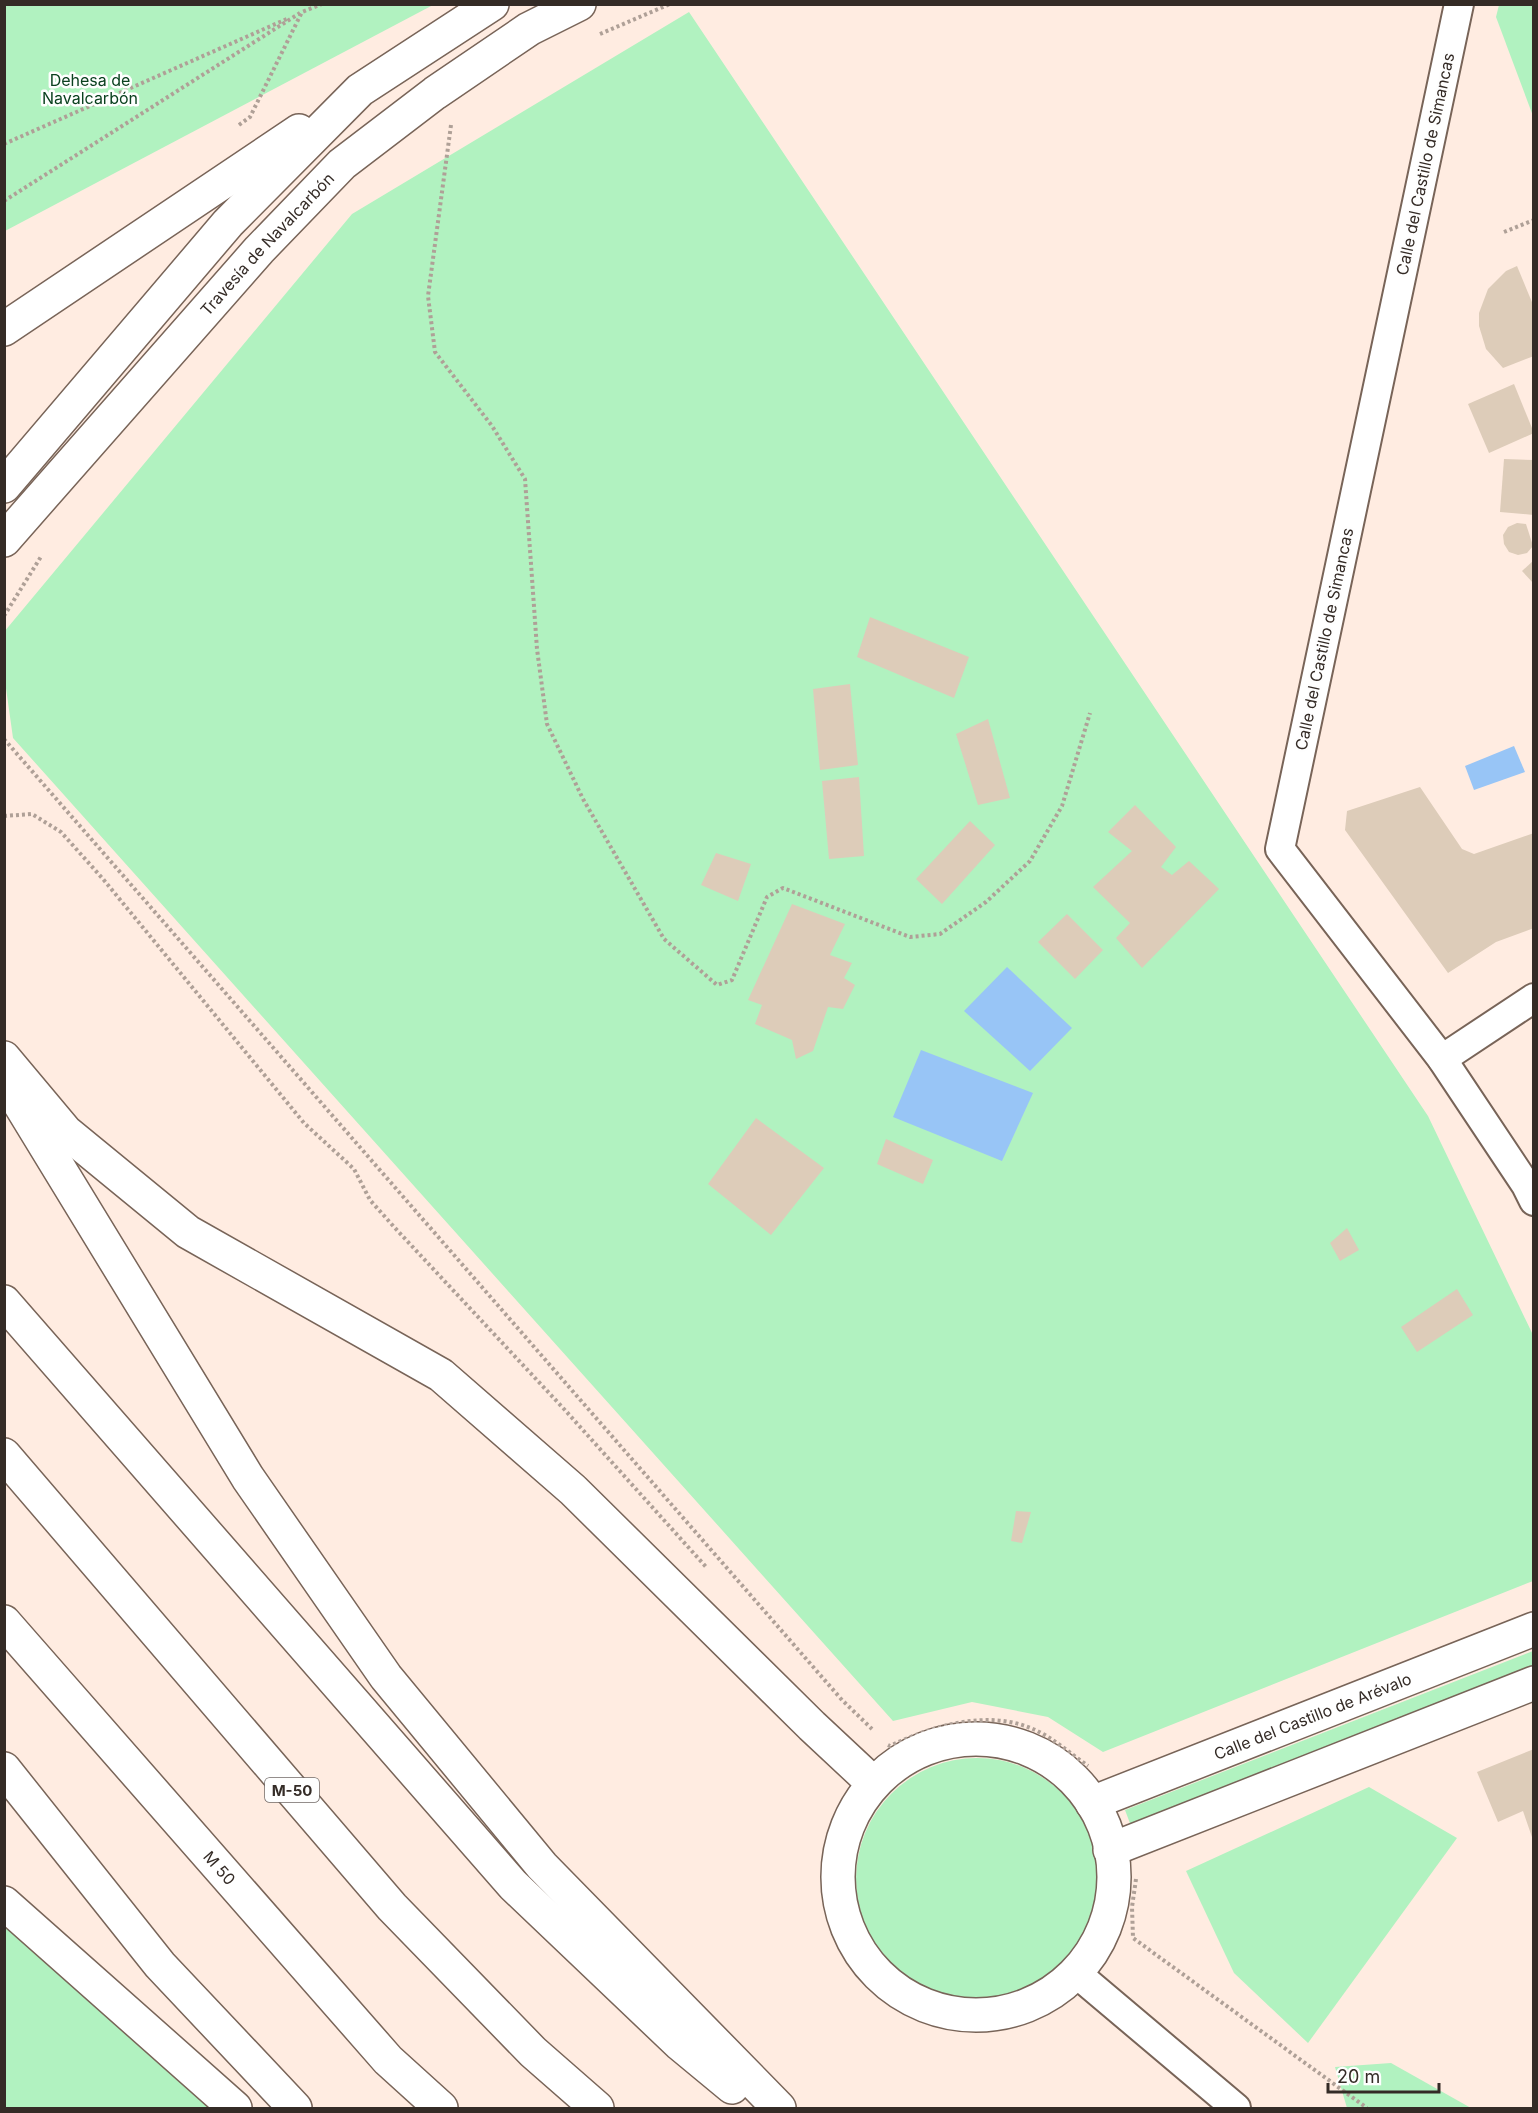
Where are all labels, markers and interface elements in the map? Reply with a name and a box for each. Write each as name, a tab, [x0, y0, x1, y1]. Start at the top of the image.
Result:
street label: Calle del Castillo de Simancas	[1392, 51, 1458, 277]
park label: Dehesa de Navalcarbón	[42, 70, 138, 108]
street label: Travesía de Navalcarbón	[196, 168, 338, 320]
street label: Calle del Castillo de Simancas	[1291, 526, 1357, 752]
street label: Calle del Castillo de Arévalo	[1211, 1668, 1414, 1764]
road number: M-50	[265, 1778, 319, 1802]
street label: M 50	[199, 1847, 240, 1889]
scale bar	[1328, 2056, 1439, 2094]
text: 20 m	[1337, 2066, 1380, 2087]

